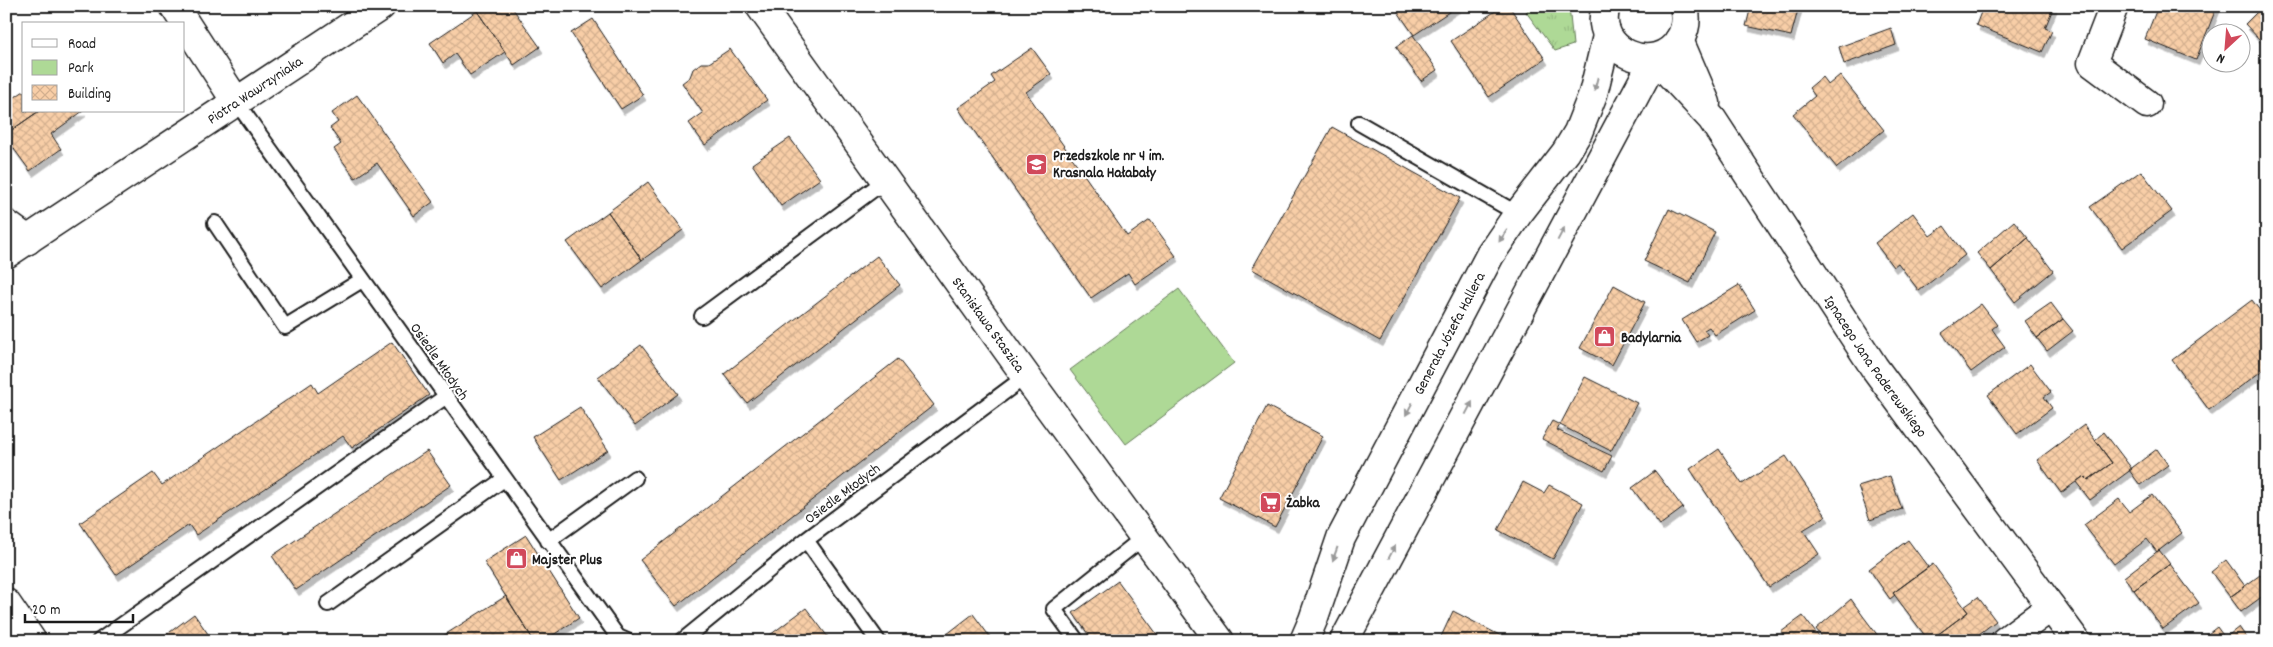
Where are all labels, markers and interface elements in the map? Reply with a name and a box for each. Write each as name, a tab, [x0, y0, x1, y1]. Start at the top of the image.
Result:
legend	[22, 22, 185, 112]
north arrow	[2200, 22, 2250, 72]
text: Road	[68, 34, 96, 56]
text: N	[2214, 47, 2229, 68]
street label: Piotra Wawrzyniaka	[204, 51, 309, 131]
text: Park	[68, 58, 94, 80]
one-way arrow	[1592, 76, 1600, 91]
text: Building	[68, 84, 111, 106]
place label: Przedszkole nr 4 im. Krasnala Hałabały	[1053, 146, 1165, 185]
school or university icon: Przedszkole nr 4 im. Krasnala Hałabały	[1025, 152, 1049, 176]
one-way arrow	[1557, 227, 1565, 241]
one-way arrow	[1498, 229, 1508, 243]
street label: Generała Józefa Hallera	[1409, 268, 1492, 399]
street label: Stanisława Staszica	[945, 273, 1030, 379]
street label: Ignacego Jana Paderewskiego	[1817, 292, 1932, 443]
street label: Osiedle Młodych	[403, 319, 473, 405]
shop icon: Badylarnia	[1593, 325, 1617, 349]
place label: Badylarnia	[1621, 328, 1682, 350]
one-way arrow	[1465, 401, 1473, 416]
one-way arrow	[1405, 402, 1413, 417]
street label: Osiedle Młodych	[801, 459, 886, 531]
supermarket icon: Żabka	[1258, 490, 1282, 514]
place label: Żabka	[1286, 493, 1320, 515]
one-way arrow	[1388, 545, 1396, 559]
shop icon: Majster Plus	[504, 547, 528, 571]
one-way arrow	[1331, 547, 1339, 562]
place label: Majster Plus	[532, 550, 602, 572]
scale bar	[25, 592, 132, 624]
text: 20 m	[32, 600, 60, 622]

